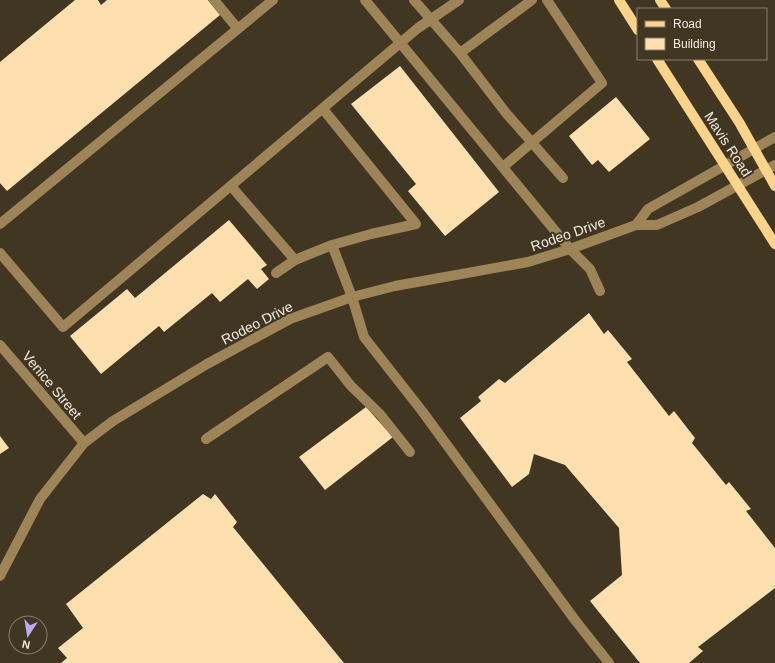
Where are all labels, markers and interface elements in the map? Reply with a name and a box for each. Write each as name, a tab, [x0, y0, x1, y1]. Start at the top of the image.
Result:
legend	[637, 8, 767, 60]
text: Road	[673, 17, 702, 31]
text: Building	[673, 37, 716, 51]
street label: Mavis Road	[701, 109, 755, 179]
street label: Rodeo Drive	[529, 214, 608, 254]
street label: Rodeo Drive	[219, 298, 295, 348]
street label: Venice Street	[19, 348, 85, 422]
north arrow	[8, 615, 48, 655]
text: N	[21, 638, 31, 651]

